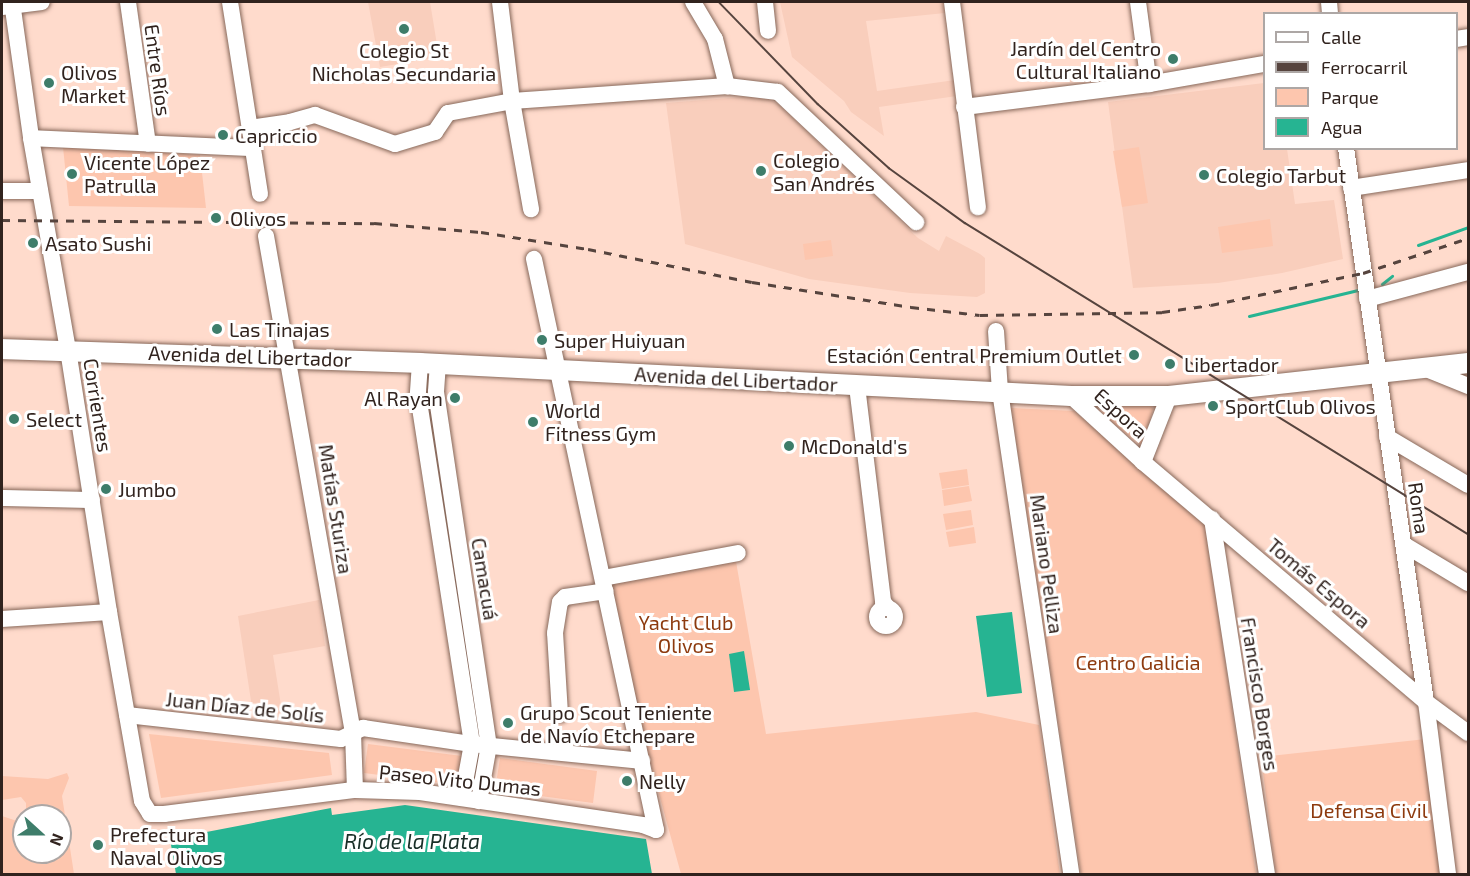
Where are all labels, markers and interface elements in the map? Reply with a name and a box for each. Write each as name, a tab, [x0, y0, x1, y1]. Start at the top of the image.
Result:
legend	[1263, 12, 1458, 150]
marker: Colegio St Nicholas Secundaria	[397, 22, 411, 36]
street label: Entre Ríos	[140, 23, 176, 117]
text: Calle	[1321, 26, 1362, 48]
place label: Jardín del Centro Cultural Italiano	[1010, 36, 1161, 83]
place label: Colegio St Nicholas Secundaria	[312, 38, 496, 85]
marker: Jardín del Centro Cultural Italiano	[1166, 52, 1180, 66]
text: Ferrocarril	[1321, 56, 1407, 78]
place label: Olivos Market	[61, 60, 126, 107]
marker: Olivos Market	[42, 76, 56, 90]
text: Parque	[1321, 86, 1379, 108]
text: Agua	[1321, 116, 1362, 138]
place label: Capriccio	[235, 123, 318, 147]
marker: Capriccio	[216, 128, 230, 142]
place label: Colegio San Andrés	[773, 148, 875, 195]
place label: Vicente López Patrulla	[84, 150, 210, 197]
place label: Colegio Tarbut	[1216, 163, 1347, 187]
marker: Colegio San Andrés	[754, 164, 768, 178]
marker: Vicente López Patrulla	[65, 167, 79, 181]
marker: Colegio Tarbut	[1197, 168, 1211, 182]
place label: Olivos	[230, 206, 286, 230]
marker: Olivos	[207, 209, 225, 227]
place label: Asato Sushi	[45, 231, 151, 255]
marker: Asato Sushi	[26, 236, 40, 250]
place label: Las Tinajas	[229, 317, 330, 341]
marker: Las Tinajas	[210, 322, 224, 336]
place label: Super Huiyuan	[554, 328, 686, 352]
marker: Super Huiyuan	[535, 333, 549, 347]
street label: Avenida del Libertador	[148, 340, 352, 372]
place label: Estación Central Premium Outlet	[826, 343, 1122, 367]
marker: Estación Central Premium Outlet	[1127, 348, 1141, 362]
place label: Libertador	[1184, 352, 1279, 376]
marker: Libertador	[1161, 355, 1179, 373]
street label: Corrientes	[79, 356, 117, 454]
street label: Avenida del Libertador	[633, 362, 839, 396]
street label: Espora	[1089, 383, 1153, 443]
place label: Al Rayan	[364, 386, 443, 410]
marker: Al Rayan	[448, 391, 462, 405]
place label: SportClub Olivos	[1225, 394, 1376, 418]
place label: World Fitness Gym	[545, 398, 656, 445]
marker: SportClub Olivos	[1206, 399, 1220, 413]
place label: Select	[26, 407, 82, 431]
marker: Select	[7, 412, 21, 426]
marker: World Fitness Gym	[526, 415, 540, 429]
place label: McDonald's	[801, 434, 907, 458]
marker: McDonald's	[782, 439, 796, 453]
street label: Matías Sturiza	[314, 442, 358, 576]
place label: Jumbo	[118, 477, 176, 501]
street label: Roma	[1403, 481, 1435, 535]
marker: Jumbo	[99, 482, 113, 496]
street label: Mariano Pelliza	[1025, 493, 1069, 635]
street label: Tomás Espora	[1263, 533, 1375, 633]
street label: Camacuá	[467, 536, 503, 622]
park label: Yacht Club Olivos	[639, 611, 733, 658]
street label: Francisco Borges	[1236, 616, 1284, 772]
park label: Centro Galicia	[1075, 650, 1201, 674]
street label: Juan Díaz de Solís	[164, 687, 326, 727]
place label: Grupo Scout Teniente de Navío Etchepare	[520, 700, 712, 747]
marker: Grupo Scout Teniente de Navío Etchepare	[501, 716, 515, 730]
street label: Paseo Vito Dumas	[378, 760, 542, 800]
place label: Nelly	[639, 769, 686, 793]
marker: Nelly	[620, 774, 634, 788]
park label: Defensa Civil	[1310, 798, 1428, 822]
north arrow	[12, 804, 72, 864]
place label: Prefectura Naval Olivos	[110, 822, 223, 869]
water label: Río de la Plata	[344, 828, 480, 854]
text: N	[46, 831, 68, 849]
marker: Prefectura Naval Olivos	[91, 838, 105, 852]

